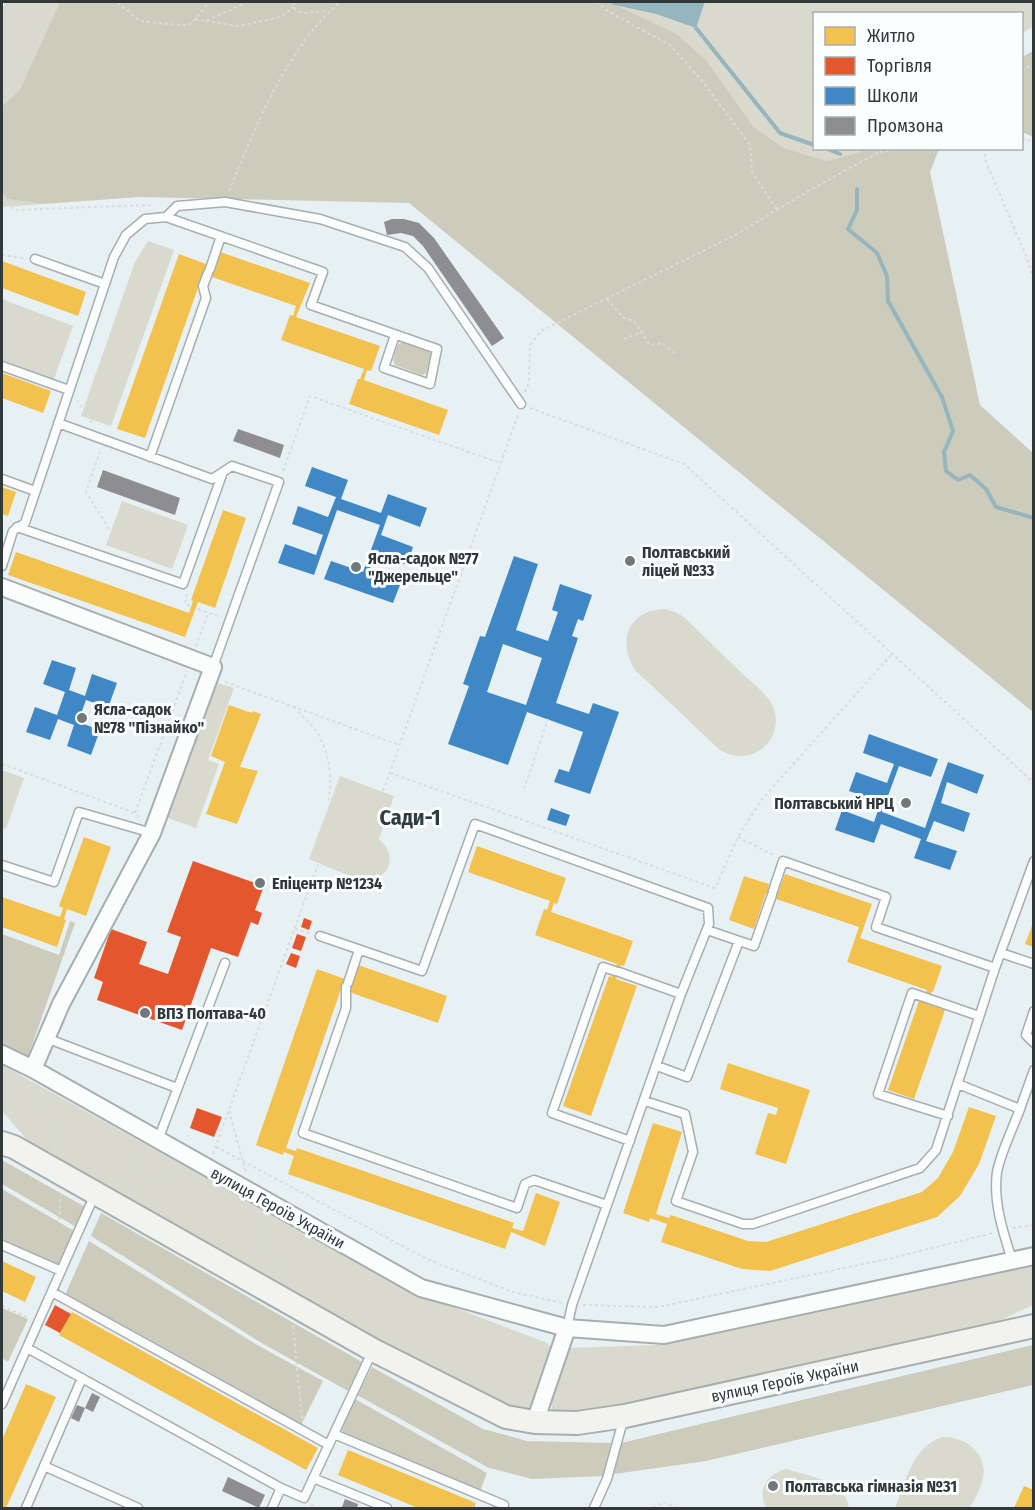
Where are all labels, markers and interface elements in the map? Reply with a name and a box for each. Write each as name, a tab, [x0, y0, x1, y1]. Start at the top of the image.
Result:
legend	[813, 12, 1023, 150]
text: Житло	[867, 25, 915, 47]
text: Торгівля	[867, 55, 932, 77]
text: Школи	[867, 85, 918, 107]
text: Промзона	[867, 115, 944, 137]
place label: Полтавський ліцей №33	[642, 543, 730, 580]
place label: Ясла-садок №77 "Джерельце"	[368, 549, 479, 586]
marker: Полтавський ліцей №33	[623, 554, 637, 568]
marker: Ясла-садок №77 "Джерельце"	[349, 560, 363, 574]
place label: Ясла-садок №78 "Пізнайко"	[94, 700, 205, 737]
marker: Ясла-садок №78 "Пізнайко"	[75, 711, 89, 725]
place label: Полтавський НРЦ	[774, 794, 894, 813]
marker: Полтавський НРЦ	[899, 796, 913, 810]
district label: Сади-1	[379, 804, 441, 831]
place label: Епіцентр №1234	[272, 874, 382, 893]
marker: Епіцентр №1234	[253, 876, 267, 890]
place label: ВПЗ Полтава-40	[157, 1004, 266, 1023]
marker: ВПЗ Полтава-40	[138, 1006, 152, 1020]
street label: вулиця Героїв України	[208, 1163, 348, 1253]
street label: вулиця Героїв України	[709, 1356, 861, 1406]
place label: Полтавська гімназія №31	[785, 1477, 957, 1496]
marker: Полтавська гімназія №31	[766, 1479, 780, 1493]

